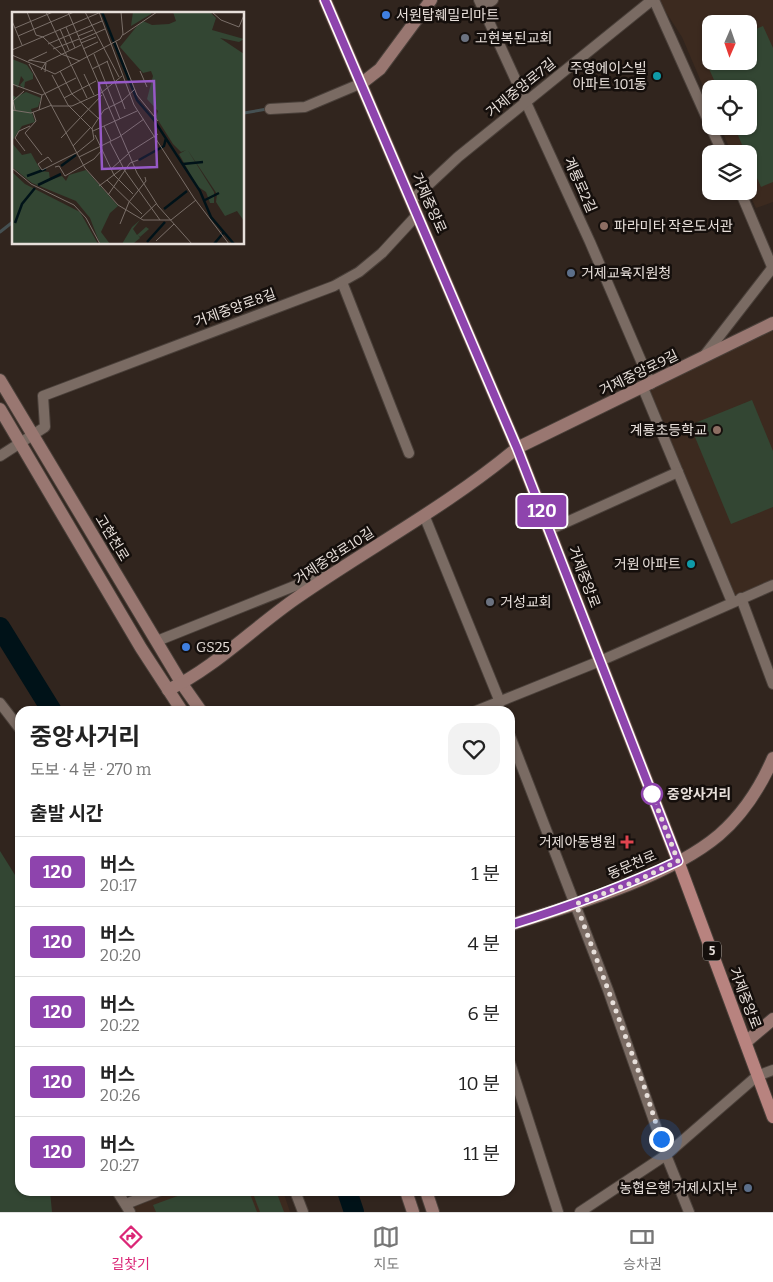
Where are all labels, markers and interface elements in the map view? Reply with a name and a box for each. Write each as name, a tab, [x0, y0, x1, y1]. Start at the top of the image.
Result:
place label: 서원탑훼밀리마트	[396, 7, 499, 24]
marker: 서원탑훼밀리마트	[380, 9, 392, 21]
inset map	[12, 12, 245, 245]
north arrow	[702, 15, 758, 70]
map controls	[702, 15, 757, 200]
place label: 고현복된교회	[475, 30, 552, 47]
marker: 고현복된교회	[459, 32, 471, 44]
street label: 거제중앙로7길	[483, 55, 559, 121]
place label: 주영에이스빌 아파트 101동	[570, 60, 647, 93]
marker: 주영에이스빌 아파트 101동	[651, 70, 663, 82]
button: locate	[702, 80, 757, 135]
button: layers	[702, 145, 757, 200]
street label: 계룡로2길	[560, 155, 600, 215]
street label: 거제중앙로	[408, 170, 450, 236]
place label: 파라미타 작은도서관	[614, 218, 733, 235]
marker: 파라미타 작은도서관	[598, 220, 610, 232]
place label: 거제교육지원청	[581, 265, 671, 282]
marker: 거제교육지원청	[565, 267, 577, 279]
street label: 거제중앙로8길	[192, 285, 278, 331]
street label: 거제중앙로9길	[597, 347, 681, 399]
place label: 계룡초등학교	[630, 422, 707, 439]
marker: 계룡초등학교	[711, 424, 723, 436]
line badge: 120	[513, 495, 571, 527]
text: 120	[527, 500, 557, 522]
street label: 고현천로	[91, 512, 133, 565]
street label: 거제중앙로10길	[291, 524, 377, 588]
street label: 거제중앙로	[565, 544, 604, 610]
place label: 거원 아파트	[614, 556, 681, 573]
marker: 거원 아파트	[685, 558, 697, 570]
place label: 거성교회	[500, 594, 552, 611]
marker: 거성교회	[484, 596, 496, 608]
place label: GS25	[196, 639, 230, 656]
marker: GS25	[180, 641, 192, 653]
text: 중앙사거리	[30, 723, 140, 751]
button: heart	[448, 723, 500, 775]
text: 도보 · 4 분 · 270 m	[30, 760, 151, 779]
marker: 중앙사거리	[641, 783, 663, 805]
place label: 중앙사거리	[667, 786, 731, 803]
text: 출발 시간	[30, 802, 103, 825]
place label: 거제아동병원	[539, 834, 616, 851]
marker: 거제아동병원	[620, 835, 634, 849]
street label: 동문천로	[605, 847, 659, 883]
text: 버스	[100, 853, 135, 876]
text: 120	[43, 861, 72, 883]
text: 1 분	[471, 862, 500, 885]
text: 20:17	[100, 876, 137, 895]
text: 버스	[100, 923, 135, 946]
text: 120	[43, 931, 72, 953]
text: 4 분	[468, 932, 500, 955]
road number: 5	[703, 941, 721, 960]
text: 20:20	[100, 946, 141, 965]
street label: 거제중앙로	[726, 965, 765, 1031]
text: 버스	[100, 993, 135, 1016]
text: 120	[43, 1001, 72, 1023]
text: 6 분	[468, 1002, 500, 1025]
text: 20:22	[100, 1016, 140, 1035]
text: 버스	[100, 1063, 135, 1086]
text: 120	[43, 1071, 72, 1093]
text: 10 분	[459, 1072, 500, 1095]
text: 20:26	[100, 1086, 140, 1105]
your location	[649, 1127, 674, 1152]
text: 버스	[100, 1133, 135, 1156]
text: 120	[43, 1141, 72, 1163]
text: 11 분	[463, 1142, 500, 1165]
text: 20:27	[100, 1156, 139, 1175]
place label: 농협은행 거제시지부	[619, 1180, 738, 1197]
marker: 농협은행 거제시지부	[742, 1182, 754, 1194]
tab: 길찾기	[111, 1223, 150, 1273]
tab: 지도	[372, 1223, 400, 1273]
tab: 승차권	[623, 1223, 662, 1273]

